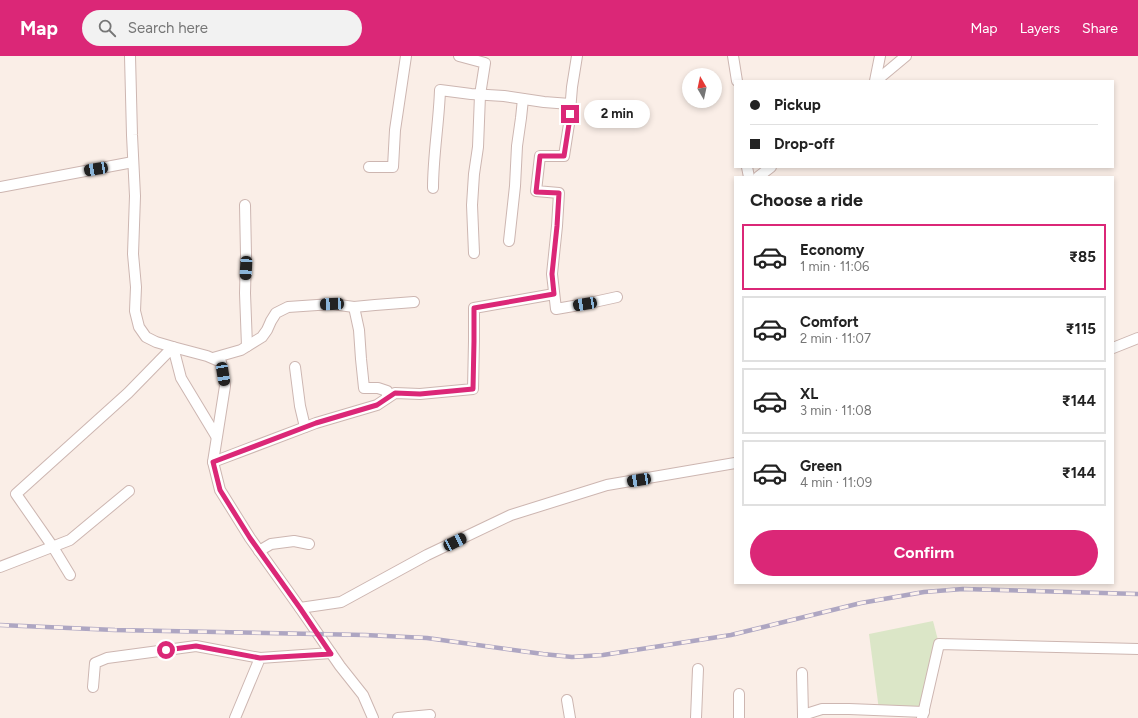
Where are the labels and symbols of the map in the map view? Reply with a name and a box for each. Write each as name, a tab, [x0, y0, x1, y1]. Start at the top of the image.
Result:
north arrow	[682, 68, 722, 108]
callout: 2 min	[584, 100, 650, 128]
route end	[561, 105, 579, 123]
car	[83, 161, 109, 177]
car	[239, 256, 253, 280]
car	[572, 296, 598, 312]
car	[320, 297, 344, 311]
car	[215, 361, 231, 387]
car	[626, 472, 652, 488]
car	[442, 531, 468, 553]
route start	[157, 641, 175, 659]

